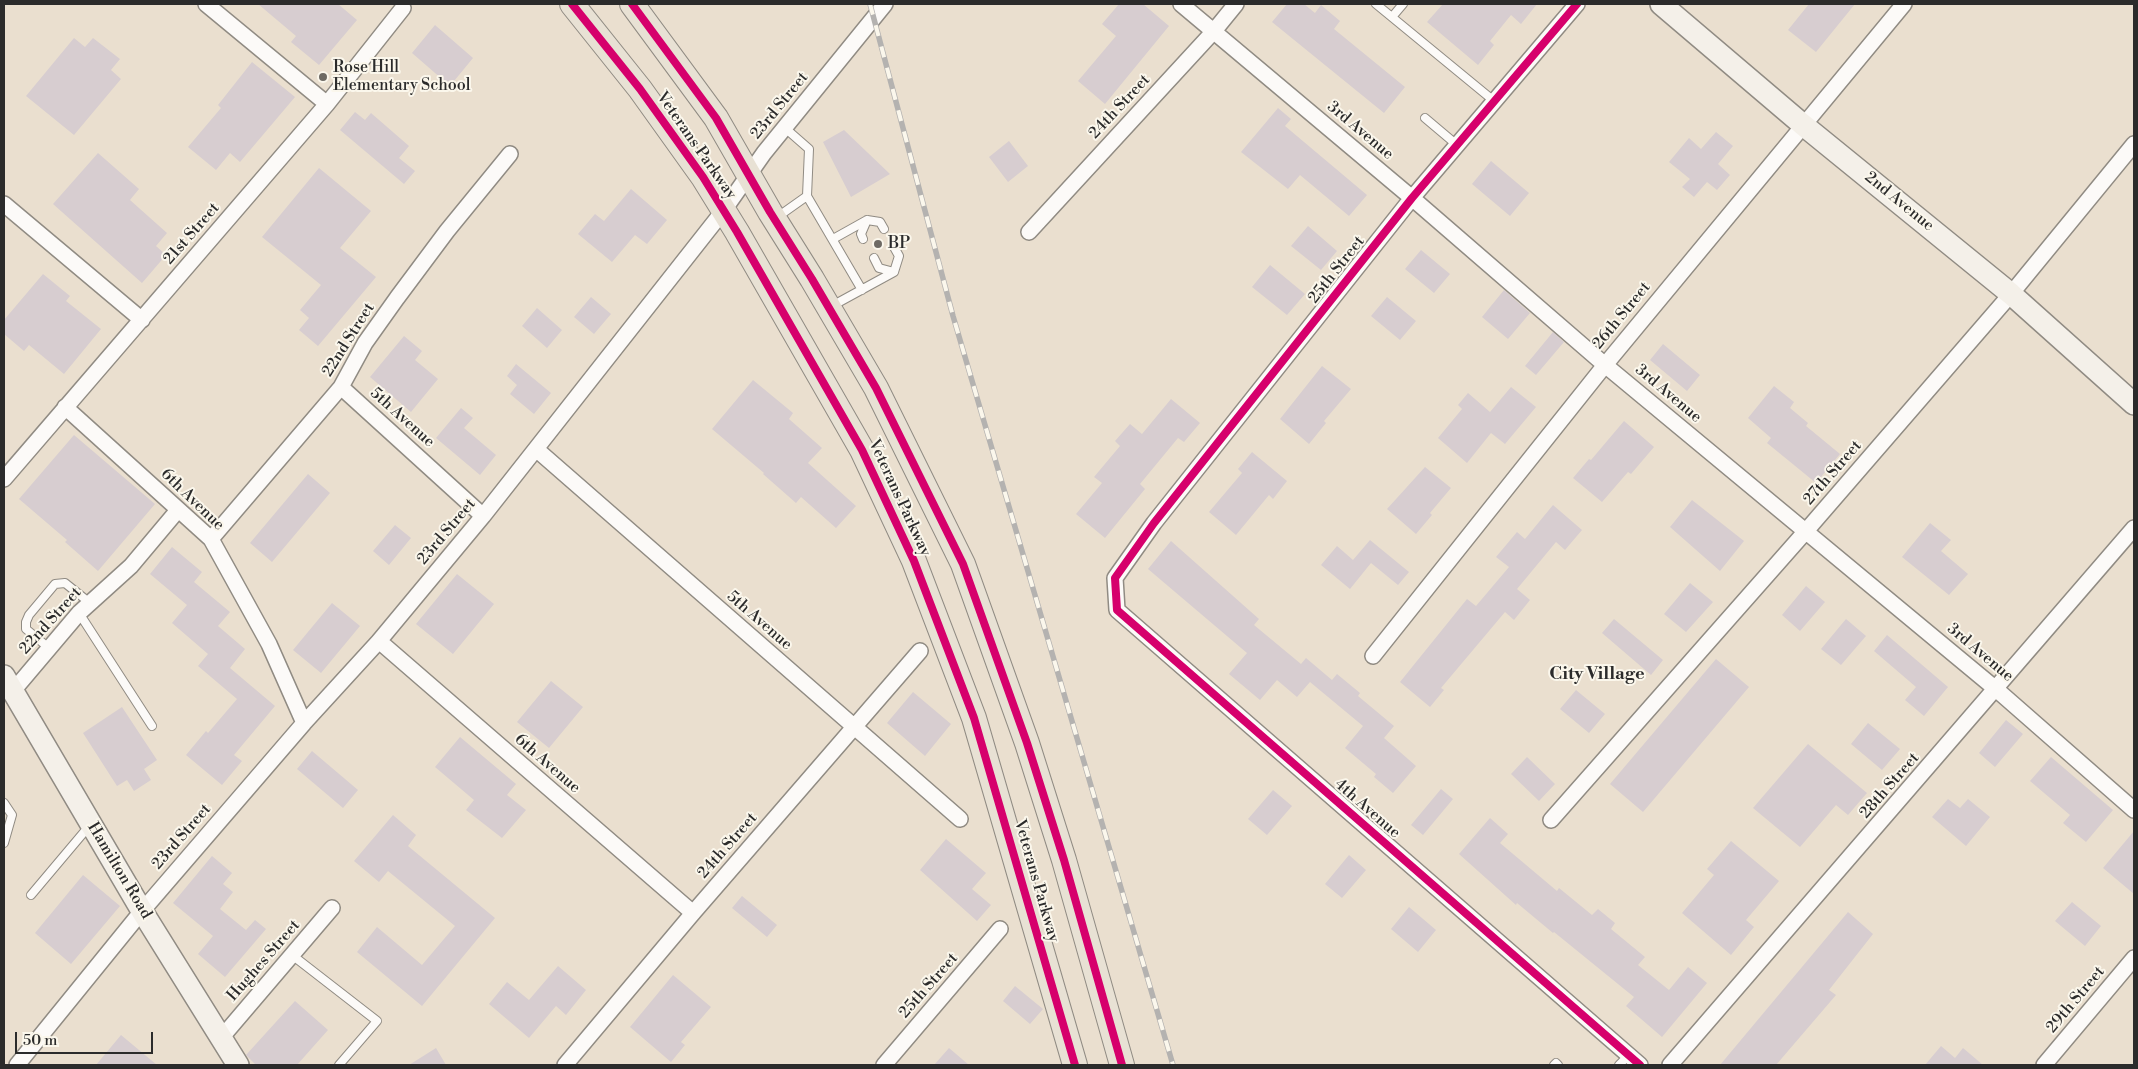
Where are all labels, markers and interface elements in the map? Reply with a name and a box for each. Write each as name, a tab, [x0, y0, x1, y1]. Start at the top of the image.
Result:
place label: Rose Hill Elementary School	[333, 58, 470, 96]
street label: 23rd Street	[747, 69, 813, 143]
marker: Rose Hill Elementary School	[317, 71, 329, 83]
street label: 24th Street	[1085, 71, 1155, 143]
street label: Veterans Parkway	[652, 89, 740, 203]
street label: 3rd Avenue	[1323, 98, 1397, 164]
street label: 2nd Avenue	[1860, 168, 1938, 236]
street label: 21st Street	[160, 199, 224, 269]
street label: 25th Street	[1305, 233, 1369, 307]
place label: BP	[888, 234, 910, 254]
marker: BP	[872, 238, 884, 250]
street label: 26th Street	[1589, 278, 1655, 354]
street label: 22nd Street	[319, 299, 379, 381]
street label: 3rd Avenue	[1631, 361, 1705, 427]
street label: 5th Avenue	[366, 384, 438, 452]
street label: Veterans Parkway	[864, 437, 934, 559]
street label: 27th Street	[1800, 437, 1866, 509]
street label: 6th Avenue	[156, 465, 228, 535]
street label: 23rd Street	[414, 495, 480, 569]
street label: 22nd Street	[16, 584, 86, 658]
street label: 5th Avenue	[722, 587, 796, 655]
street label: 3rd Avenue	[1943, 620, 2017, 686]
district label: City Village	[1549, 664, 1645, 686]
street label: 6th Avenue	[510, 730, 584, 798]
street label: 28th Street	[1856, 749, 1924, 823]
street label: 4th Avenue	[1330, 775, 1404, 843]
street label: 23rd Street	[148, 800, 216, 874]
street label: 24th Street	[694, 809, 762, 883]
street label: Veterans Parkway	[1009, 817, 1063, 945]
street label: Hamilton Road	[83, 819, 155, 923]
street label: Hughes Street	[223, 916, 305, 1006]
street label: 25th Street	[895, 949, 963, 1023]
street label: 29th Street	[2043, 963, 2109, 1037]
scale bar	[18, 1022, 155, 1054]
text: 50 m	[23, 1031, 57, 1050]

